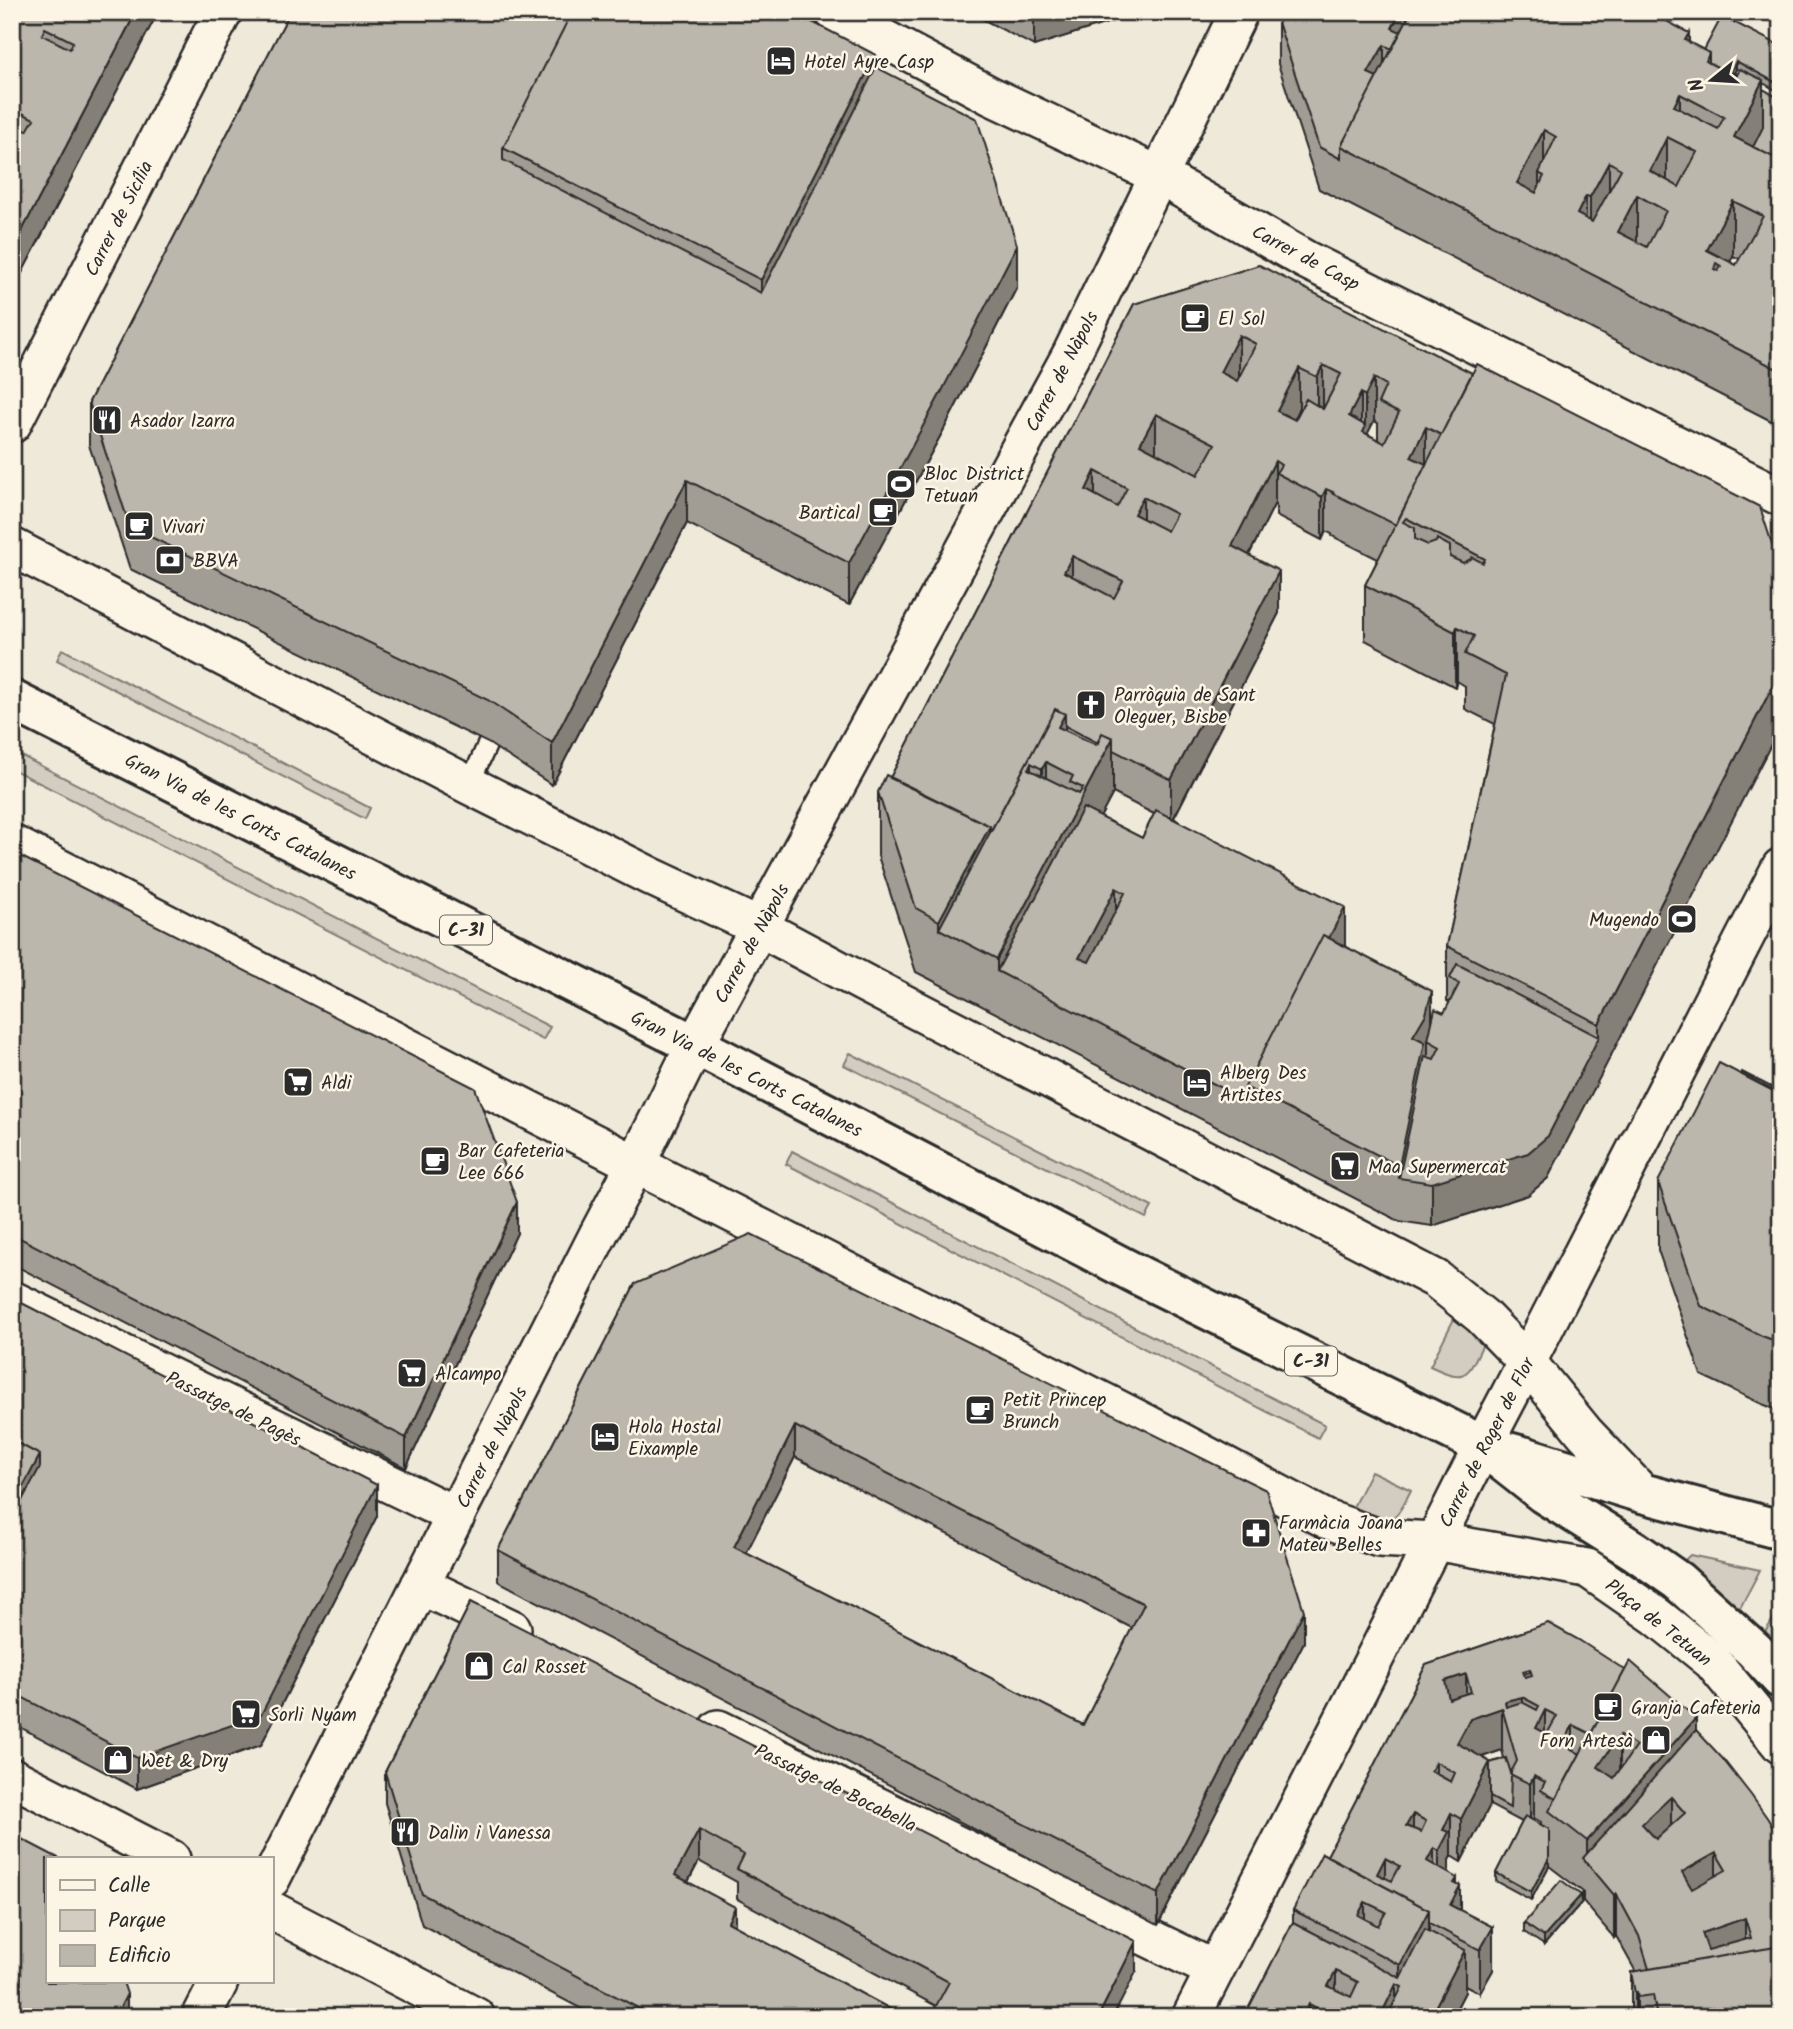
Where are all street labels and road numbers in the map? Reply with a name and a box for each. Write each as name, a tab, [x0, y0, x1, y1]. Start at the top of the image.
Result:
street label: Carrer de Sicília	[78, 156, 162, 282]
street label: Carrer de Casp	[1246, 218, 1364, 300]
street label: Carrer de Nàpols	[1018, 306, 1107, 438]
street label: Gran Via de les Corts Catalanes	[119, 746, 361, 889]
street label: Carrer de Nàpols	[707, 878, 798, 1010]
road number: C-31	[440, 916, 492, 945]
street label: Gran Via de les Corts Catalanes	[625, 1003, 867, 1146]
road number: C-31	[1285, 1346, 1337, 1376]
street label: Carrer de Roger de Flor	[1432, 1351, 1544, 1533]
street label: Passatge de Pagès	[160, 1364, 306, 1456]
street label: Carrer de Nàpols	[449, 1382, 536, 1514]
street label: Plaça de Tetuan	[1598, 1572, 1718, 1675]
street label: Passatge de Bocabella	[749, 1736, 921, 1841]

